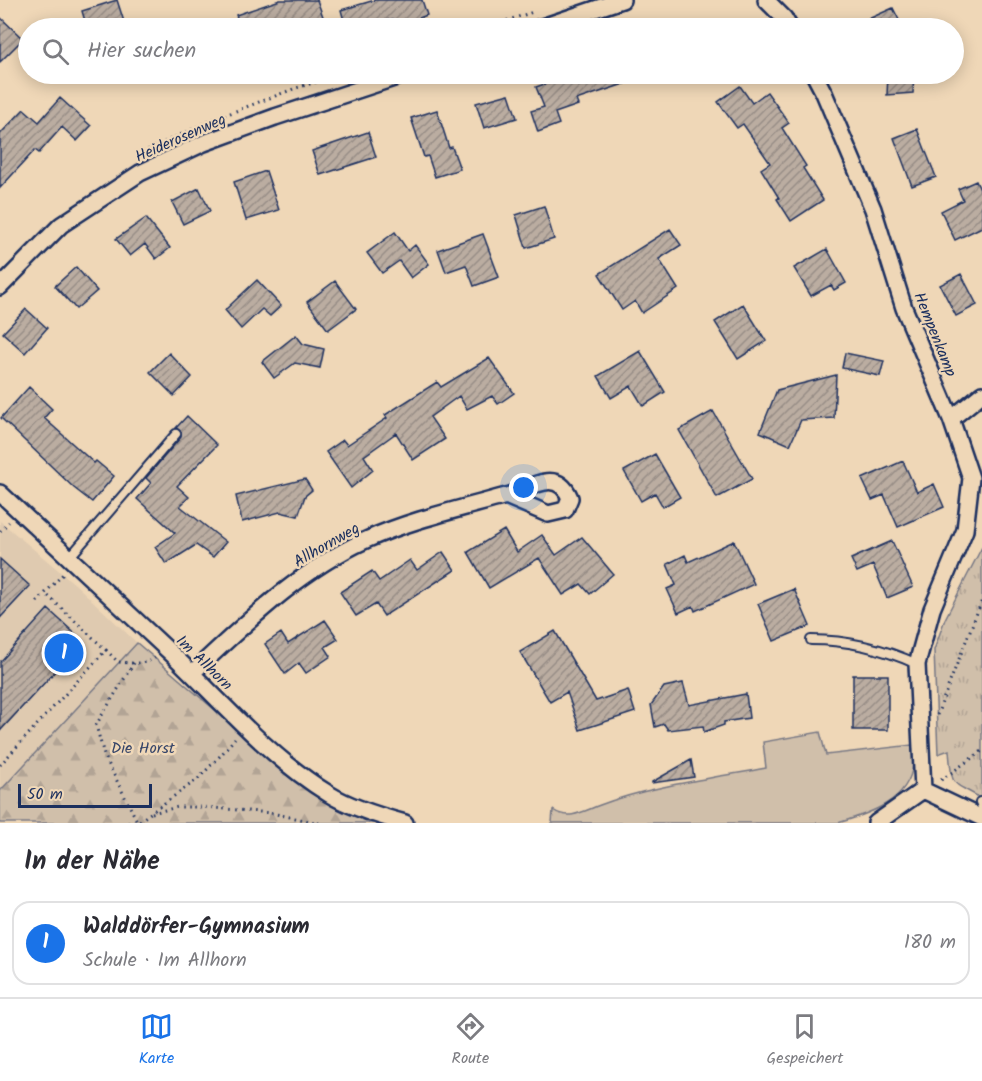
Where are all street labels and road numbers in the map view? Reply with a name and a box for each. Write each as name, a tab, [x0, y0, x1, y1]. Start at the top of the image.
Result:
street label: Heiderosenweg	[131, 107, 230, 170]
street label: Hempenkamp	[906, 288, 963, 381]
street label: Allhornweg	[289, 516, 365, 574]
street label: Im Allhorn	[170, 629, 238, 697]

